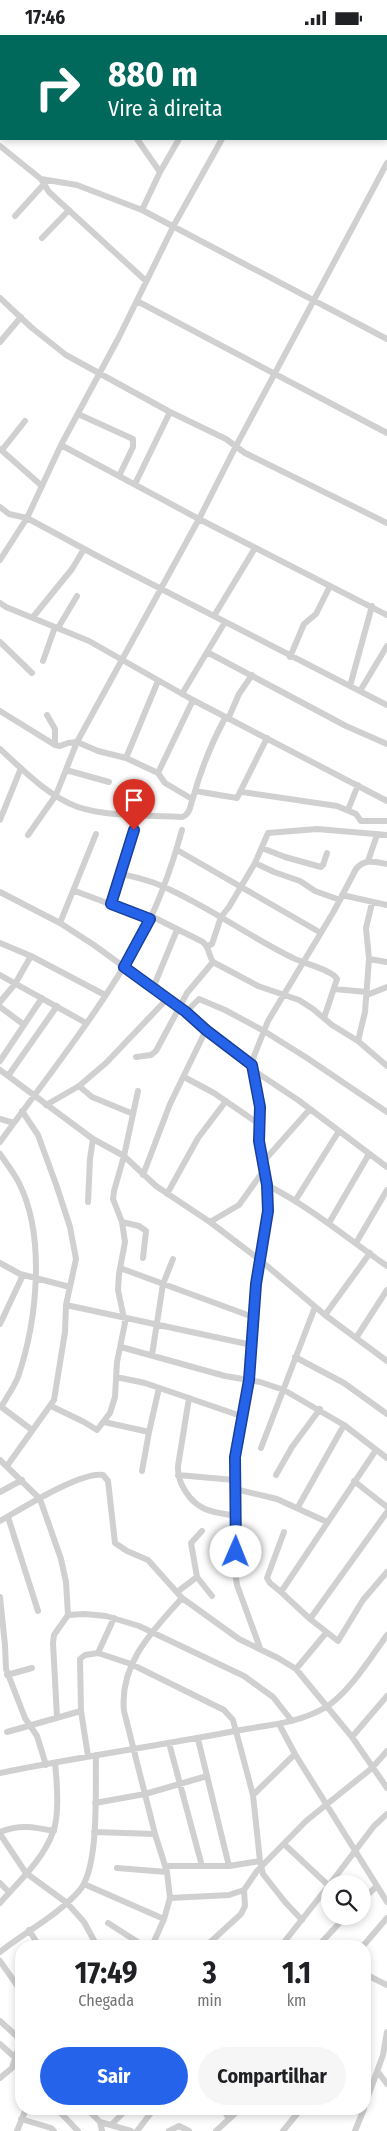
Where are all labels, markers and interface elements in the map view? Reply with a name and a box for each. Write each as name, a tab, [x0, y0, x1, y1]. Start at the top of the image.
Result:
text: 17:46	[25, 6, 65, 29]
text: 880 m	[108, 53, 198, 95]
icon: right	[25, 55, 90, 120]
text: Vire à direita	[108, 95, 222, 122]
pin	[113, 779, 155, 830]
icon: arrive	[120, 786, 148, 814]
position arrow	[209, 1525, 261, 1577]
map controls	[321, 1875, 371, 1925]
button: search	[321, 1875, 371, 1925]
text: 17:49	[75, 1955, 137, 1991]
text: 3	[203, 1955, 217, 1991]
text: 1.1	[282, 1955, 311, 1991]
text: Chegada	[78, 1991, 134, 2010]
text: min	[197, 1991, 222, 2010]
text: km	[287, 1991, 306, 2010]
button: Sair	[40, 2047, 188, 2105]
button: Compartilhar	[198, 2047, 346, 2105]

